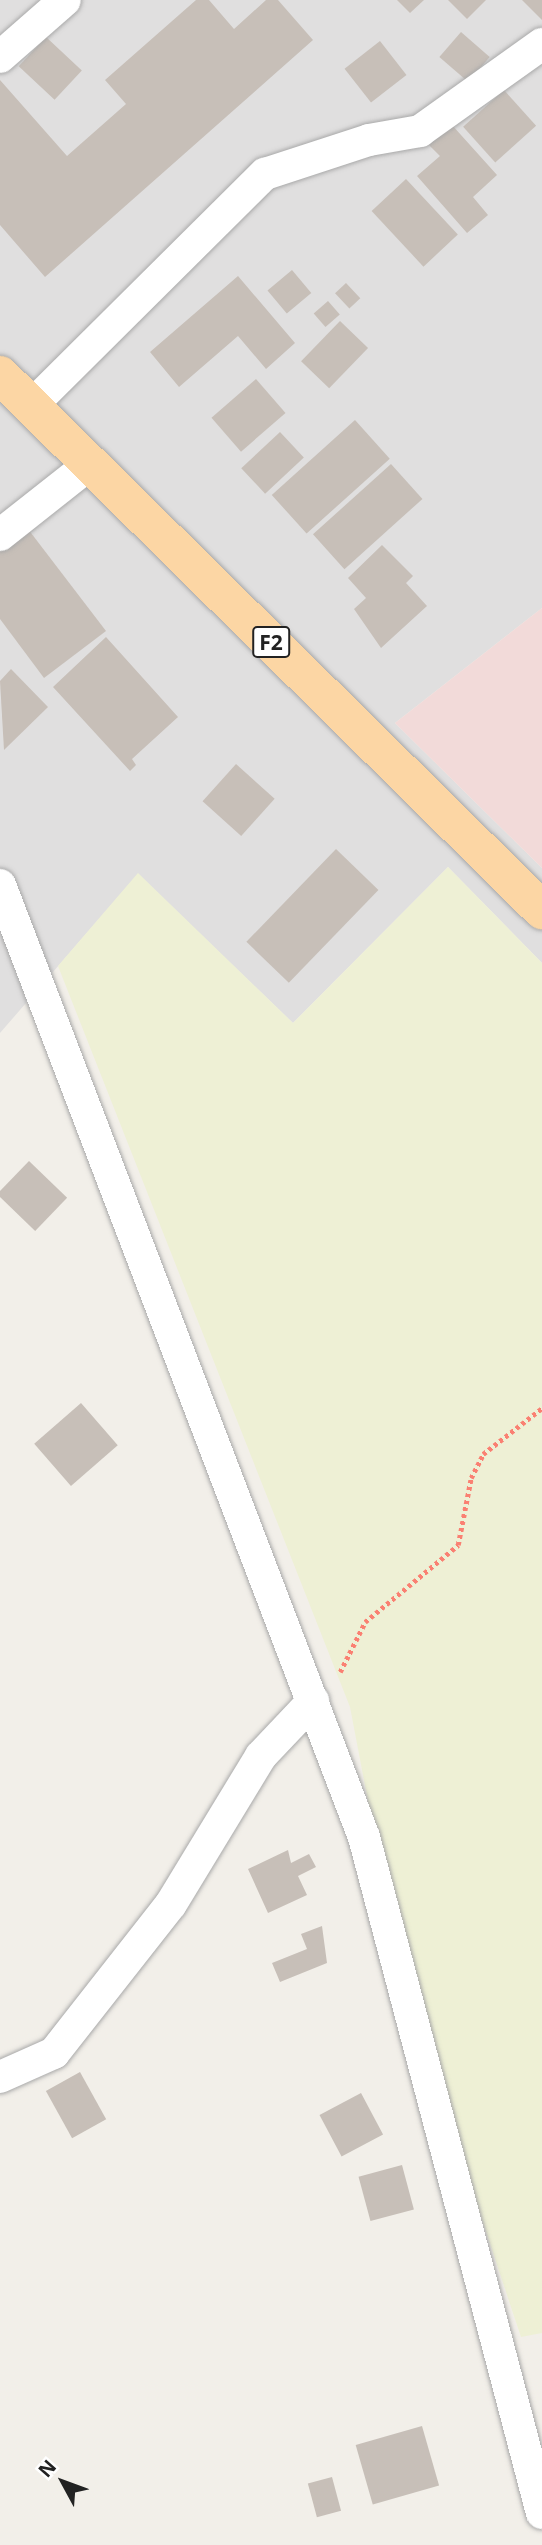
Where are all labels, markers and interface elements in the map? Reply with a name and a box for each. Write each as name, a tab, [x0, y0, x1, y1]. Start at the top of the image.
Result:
road number: F2	[252, 624, 290, 660]
north arrow	[28, 2447, 98, 2517]
text: N	[32, 2454, 62, 2483]

